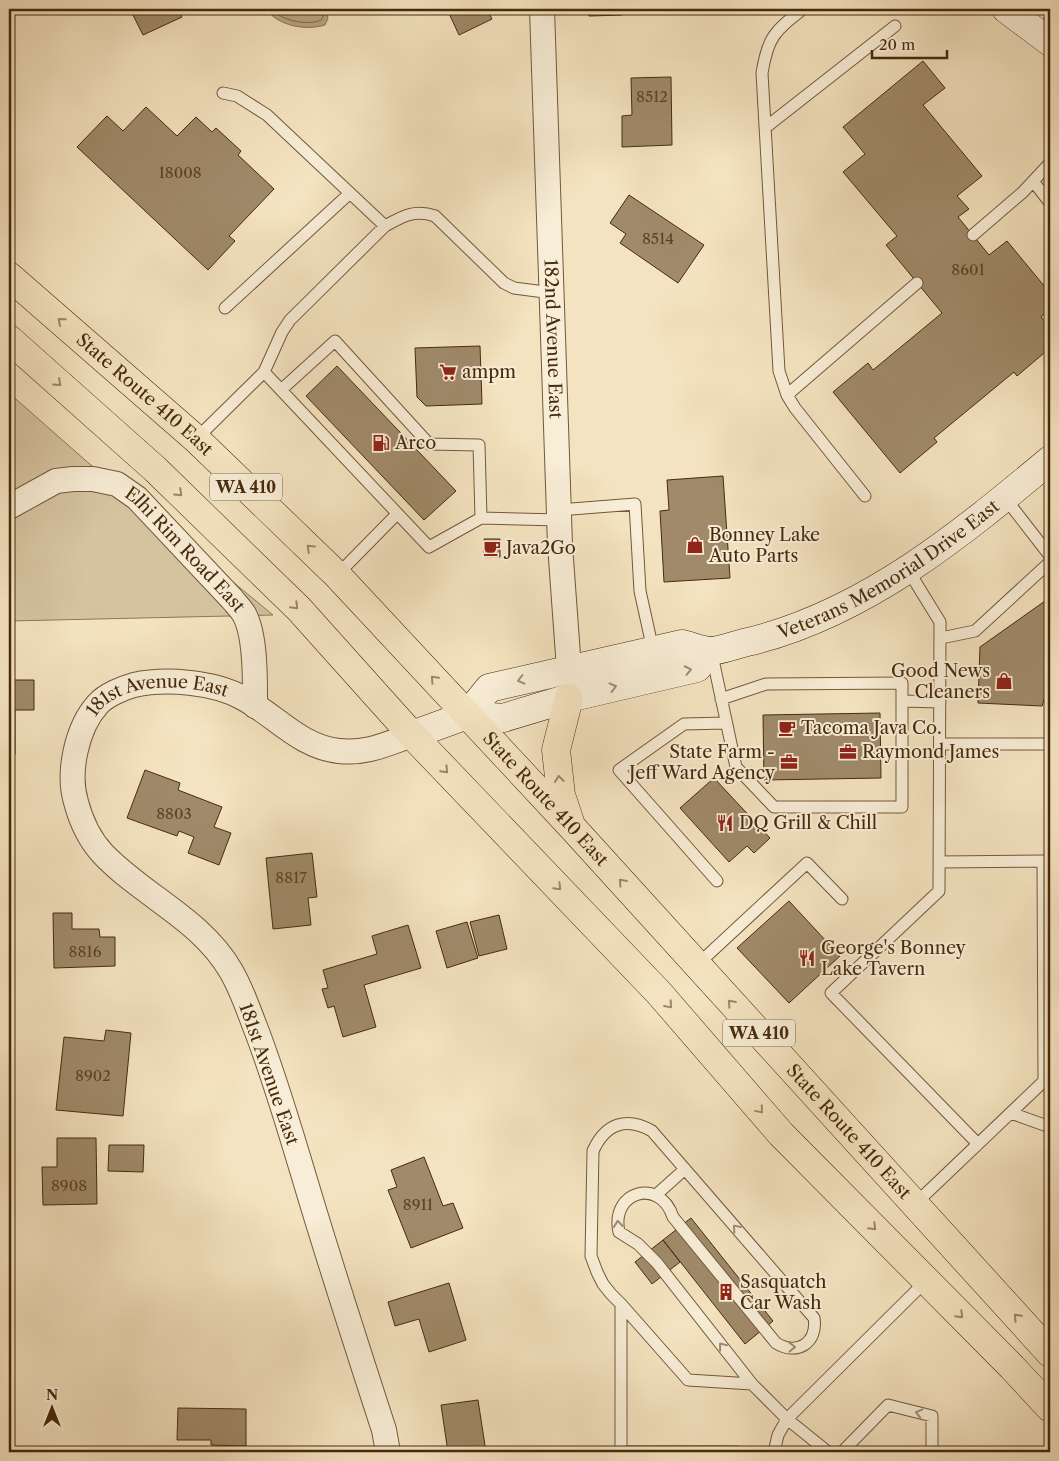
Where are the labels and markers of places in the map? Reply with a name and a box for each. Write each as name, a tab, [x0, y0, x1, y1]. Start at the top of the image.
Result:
place label: ampm	[462, 361, 516, 383]
supermarket icon: ampm	[438, 362, 458, 382]
place label: Arco	[394, 432, 436, 454]
fuel station icon: Arco	[371, 433, 391, 453]
place label: Bonney Lake Auto Parts	[708, 524, 820, 567]
shop icon: Bonney Lake Auto Parts	[685, 535, 705, 555]
place label: Java2Go	[503, 537, 576, 559]
cafe icon: Java2Go	[482, 538, 502, 558]
place label: Good News Cleaners	[891, 660, 990, 703]
shop icon: Good News Cleaners	[994, 671, 1014, 691]
place label: Tacoma Java Co.	[801, 717, 942, 739]
cafe icon: Tacoma Java Co.	[777, 718, 797, 738]
place label: State Farm - Jeff Ward Agency	[626, 741, 776, 784]
place label: Raymond James	[862, 741, 999, 763]
office icon: Raymond James	[838, 742, 858, 762]
office icon: State Farm - Jeff Ward Agency	[779, 752, 799, 772]
place label: DQ Grill & Chill	[739, 812, 877, 834]
restaurant icon: DQ Grill & Chill	[715, 813, 735, 833]
place label: George's Bonney Lake Tavern	[821, 937, 967, 980]
restaurant icon: George's Bonney Lake Tavern	[797, 948, 817, 968]
place label: Sasquatch Car Wash	[740, 1271, 827, 1314]
building icon: Sasquatch Car Wash	[716, 1282, 736, 1302]

